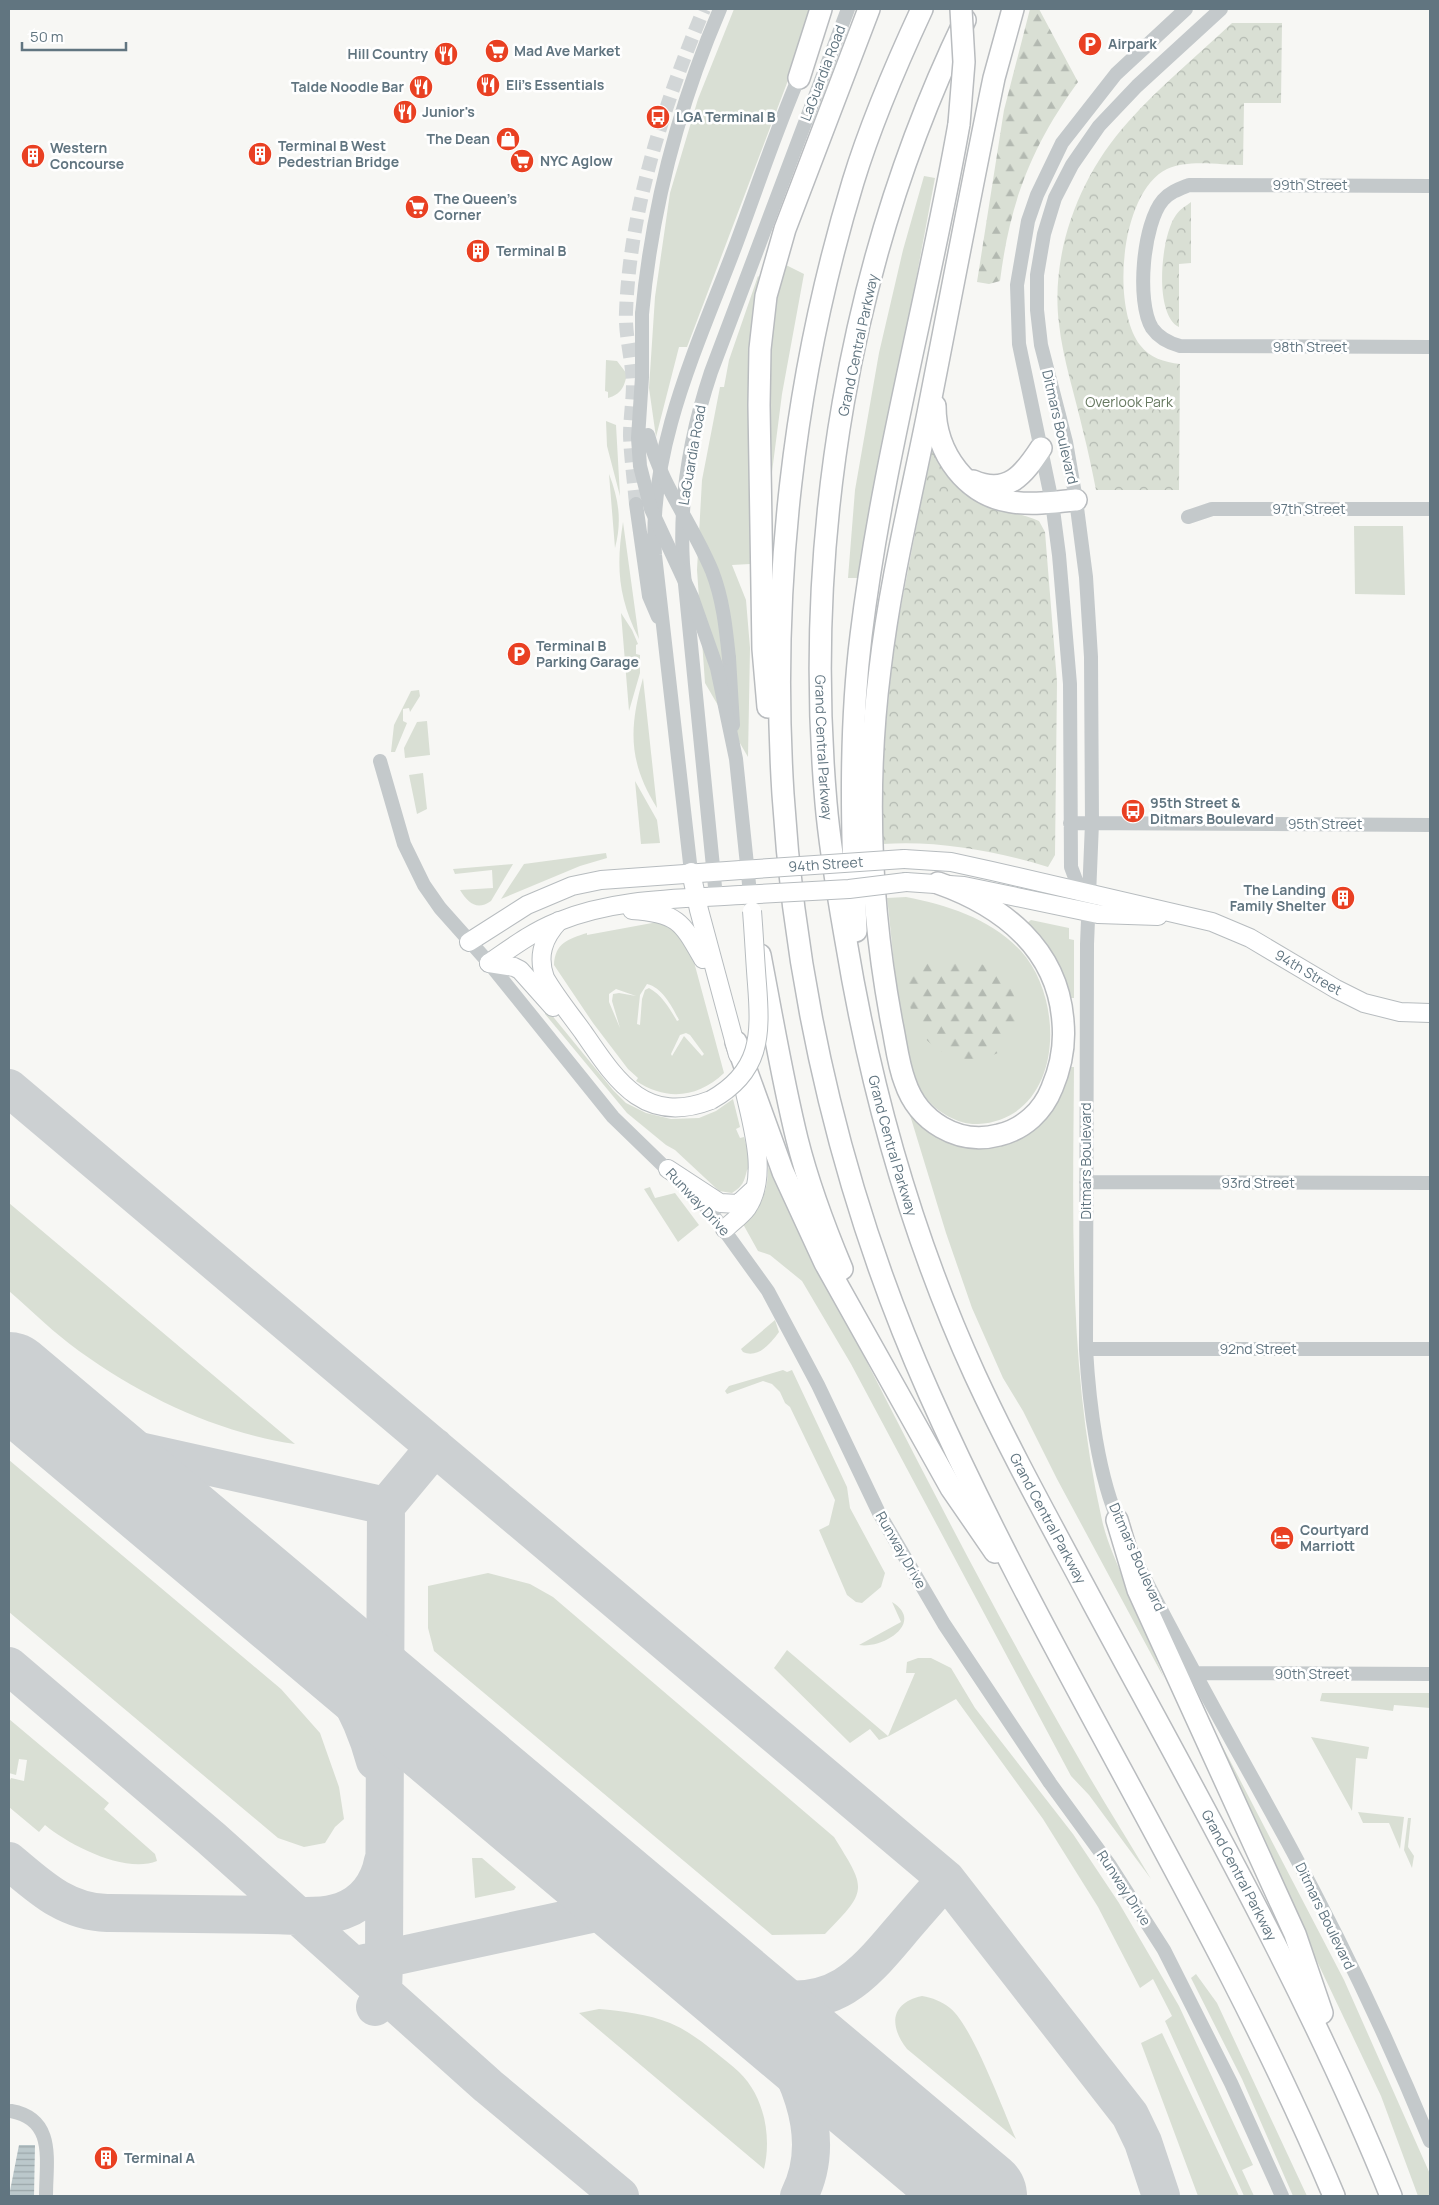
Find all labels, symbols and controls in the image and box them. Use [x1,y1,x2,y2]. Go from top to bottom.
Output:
scale bar [22,20,126,52]
street label: LaGuardia Road [796,22,850,123]
text: 50 m [30,26,64,47]
parking icon: Airpark [1077,31,1103,57]
place label: Airpark [1108,34,1157,53]
supermarket icon: Mad Ave Market [484,38,510,64]
restaurant icon: Hill Country [433,41,459,67]
place label: Mad Ave Market [514,41,621,60]
place label: Hill Country [348,44,428,63]
restaurant icon: Eli's Essentials [475,72,501,98]
restaurant icon: Talde Noodle Bar [408,74,434,100]
place label: Eli's Essentials [506,75,605,94]
place label: Talde Noodle Bar [291,77,404,96]
restaurant icon: Junior's [392,99,418,125]
place label: Junior's [422,102,475,121]
bus stop icon: LGA Terminal B [645,104,671,130]
place label: LGA Terminal B [676,107,776,126]
shop icon: The Dean [495,126,521,152]
place label: The Dean [427,129,490,148]
place label: Terminal B West Pedestrian Bridge [278,136,399,171]
place label: Western Concourse [50,138,124,173]
building icon: Terminal B West Pedestrian Bridge [247,141,273,167]
building icon: Western Concourse [20,143,46,169]
supermarket icon: NYC Aglow [509,148,535,174]
place label: NYC Aglow [540,151,613,170]
street label: 99th Street [1272,175,1348,194]
place label: The Queen’s Corner [434,189,517,224]
supermarket icon: The Queen’s Corner [404,194,430,220]
building icon: Terminal B [465,238,491,264]
place label: Terminal B [496,241,566,260]
street label: Grand Central Parkway [833,271,882,418]
street label: 98th Street [1273,337,1348,356]
street label: Ditmars Boulevard [1038,368,1083,486]
park label: Overlook Park [1085,392,1174,411]
street label: LaGuardia Road [673,403,710,506]
street label: 97th Street [1272,499,1346,518]
place label: Terminal B Parking Garage [536,636,639,671]
parking icon: Terminal B Parking Garage [506,641,532,667]
street label: Grand Central Parkway [811,675,838,822]
place label: 95th Street & Ditmars Boulevard [1150,793,1274,828]
bus stop icon: 95th Street & Ditmars Boulevard [1120,798,1146,824]
street label: 95th Street [1288,814,1363,833]
street label: 94th Street [788,852,864,876]
place label: The Landing Family Shelter [1230,880,1326,915]
building icon: The Landing Family Shelter [1330,885,1356,911]
street label: 94th Street [1272,945,1346,1000]
street label: Grand Central Parkway [864,1073,922,1219]
street label: Ditmars Boulevard [1076,1103,1095,1219]
street label: Runway Drive [662,1164,735,1240]
street label: 93rd Street [1221,1173,1295,1192]
street label: 92nd Street [1219,1339,1297,1358]
street label: Grand Central Parkway [1006,1450,1091,1587]
street label: Ditmars Boulevard [1105,1500,1170,1614]
street label: Runway Drive [872,1508,931,1592]
place label: Courtyard Marriott [1300,1520,1369,1555]
hotel icon: Courtyard Marriott [1269,1525,1295,1551]
street label: 90th Street [1274,1664,1350,1683]
street label: Grand Central Parkway [1198,1806,1282,1944]
street label: Runway Drive [1093,1846,1156,1929]
street label: Ditmars Boulevard [1291,1859,1360,1972]
building icon: Terminal A [93,2145,119,2171]
place label: Terminal A [124,2148,195,2167]

